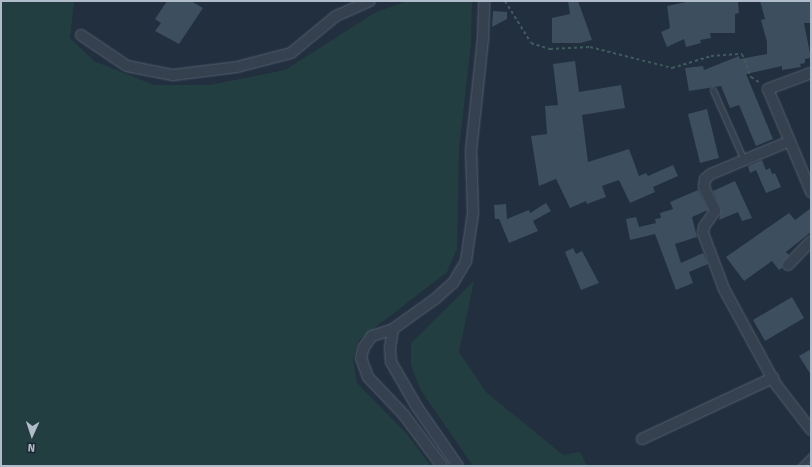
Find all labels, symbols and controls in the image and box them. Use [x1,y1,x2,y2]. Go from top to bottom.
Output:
north arrow [12,415,52,455]
text: N [27,441,35,454]

